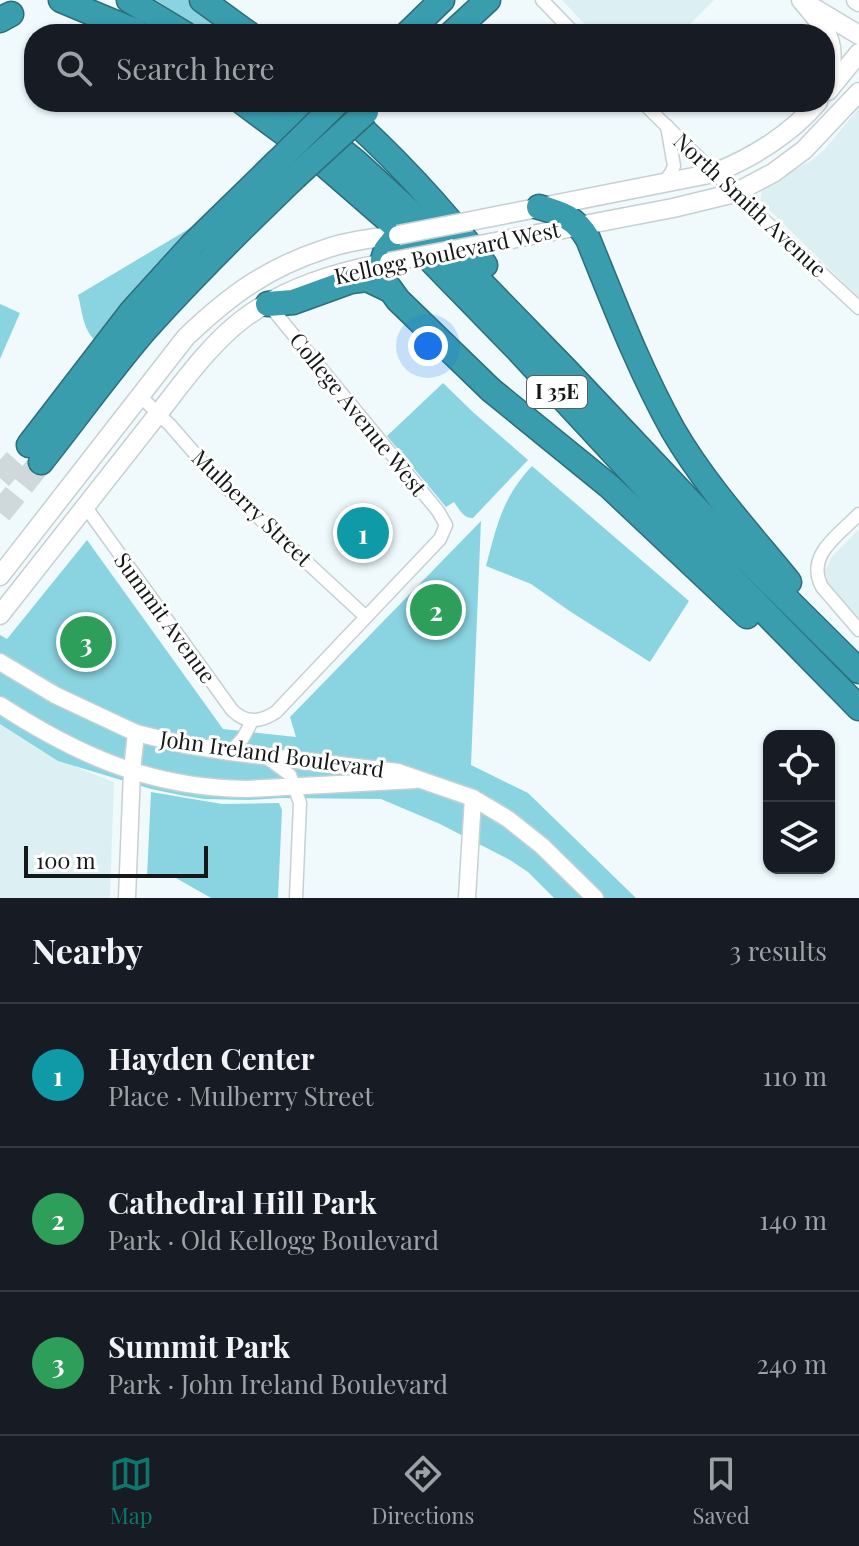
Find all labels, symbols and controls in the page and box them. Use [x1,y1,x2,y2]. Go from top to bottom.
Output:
search box [24,24,835,112]
icon: search [52,46,96,90]
text: Search here [116,48,275,88]
street label: North Smith Avenue [668,125,834,283]
street label: Kellogg Boulevard West [331,213,564,291]
street label: College Avenue West [283,325,435,502]
your location [408,326,448,366]
road number: I 35E [527,376,587,408]
street label: Mulberry Street [186,442,320,573]
pin: 1 [337,503,389,563]
street label: Summit Avenue [108,546,223,689]
pin: 2 [410,580,462,640]
pin: 3 [60,612,112,672]
street label: John Ireland Boulevard [157,722,386,784]
map controls [763,730,835,874]
button: locate [763,730,835,802]
button: layers [763,802,835,874]
scale bar [24,842,208,878]
text: 100 m [36,845,96,875]
text: Nearby [32,927,143,973]
text: 3 results [730,933,827,968]
text: Hayden Center [108,1038,314,1078]
text: 1 [53,1058,63,1093]
text: 110 m [763,1058,827,1093]
text: Place · Mulberry Street [108,1078,374,1113]
text: Cathedral Hill Park [108,1182,377,1222]
text: 2 [51,1202,65,1237]
text: 140 m [759,1202,827,1237]
text: Park · Old Kellogg Boulevard [108,1222,439,1257]
text: Summit Park [108,1326,290,1366]
text: 3 [52,1346,64,1381]
text: 240 m [757,1346,827,1381]
text: Park · John Ireland Boulevard [108,1366,448,1401]
tab: Map [109,1452,153,1530]
tab: Directions [371,1452,474,1530]
tab: Saved [693,1452,750,1530]

